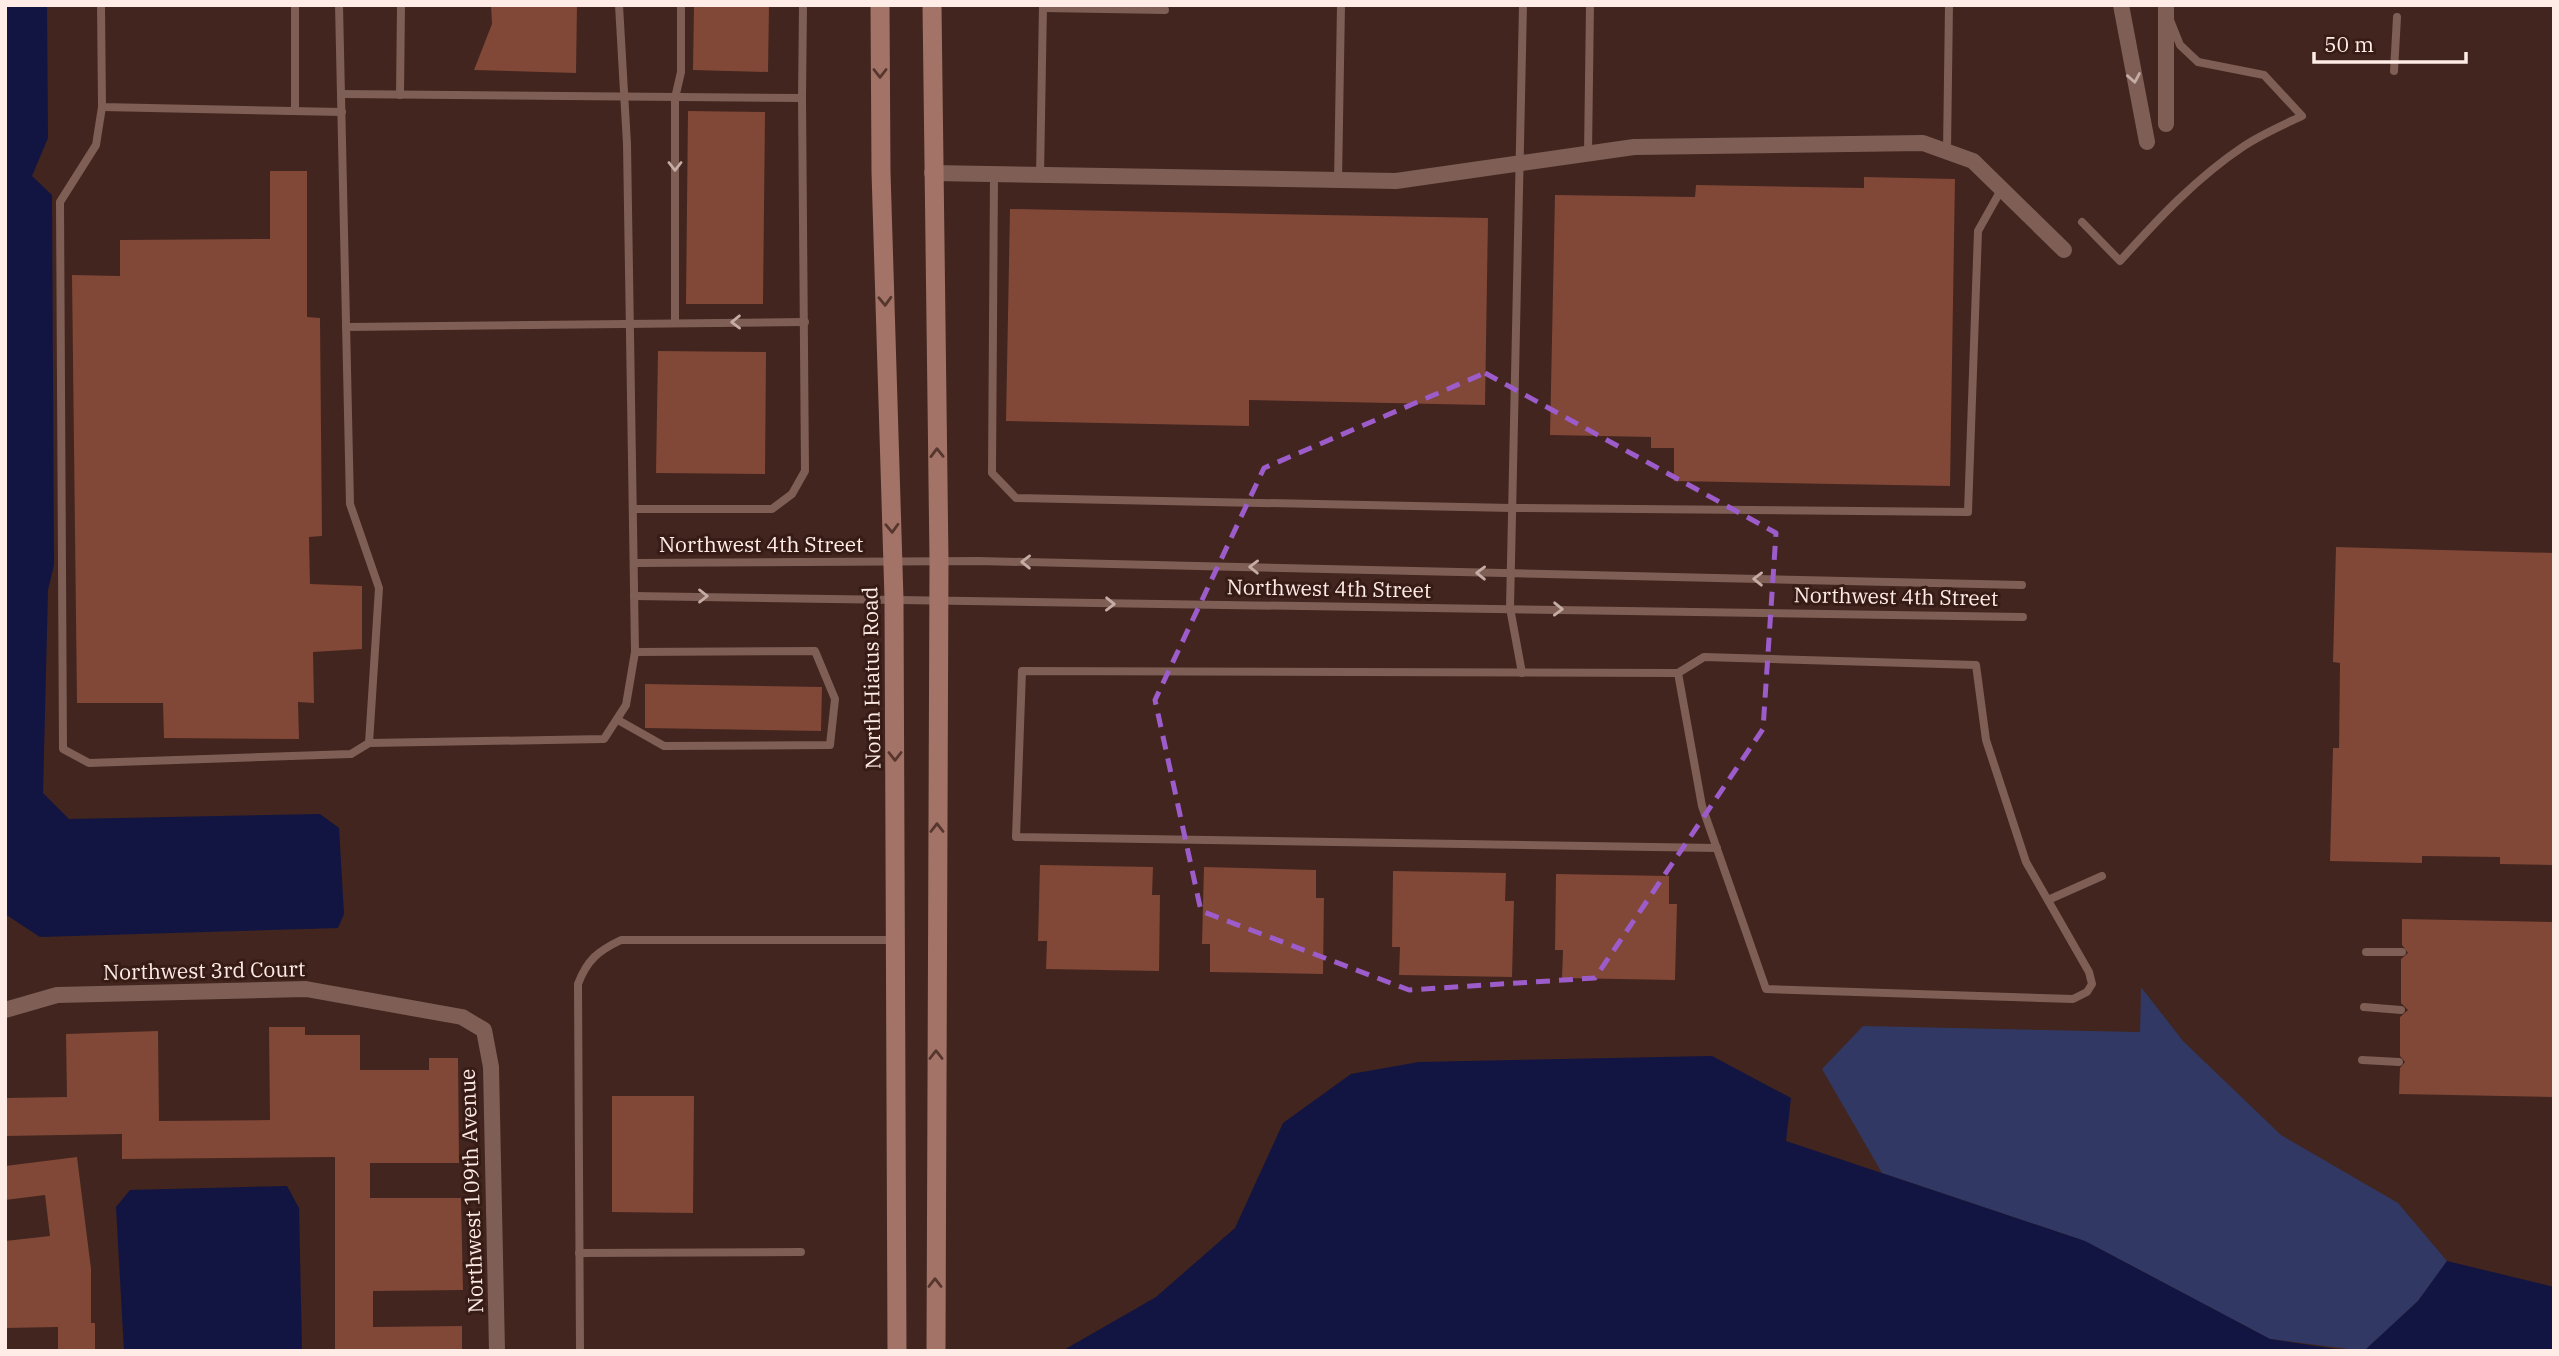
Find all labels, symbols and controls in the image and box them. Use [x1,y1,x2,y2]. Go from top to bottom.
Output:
scale bar [2314,21,2466,65]
text: 50 m [2324,30,2374,58]
one-way arrow [873,68,888,79]
one-way arrow [2125,72,2140,84]
one-way arrow [667,162,683,172]
one-way arrow [877,296,892,307]
one-way arrow [731,314,741,330]
one-way arrow [929,447,944,458]
one-way arrow [884,523,899,534]
street label: Northwest 4th Street [659,530,863,558]
one-way arrow [1020,554,1031,570]
one-way arrow [1248,560,1259,575]
one-way arrow [1475,565,1486,580]
one-way arrow [1752,571,1762,587]
street label: Northwest 4th Street [1226,572,1432,604]
street label: Northwest 4th Street [1793,580,1999,612]
street label: North Hiatus Road [855,586,887,770]
one-way arrow [698,588,708,604]
one-way arrow [1105,596,1115,612]
one-way arrow [1553,601,1563,617]
one-way arrow [887,751,903,762]
one-way arrow [930,822,945,833]
street label: Northwest 3rd Court [103,954,305,986]
one-way arrow [929,1049,944,1060]
street label: Northwest 109th Avenue [453,1068,489,1314]
one-way arrow [928,1277,943,1288]

